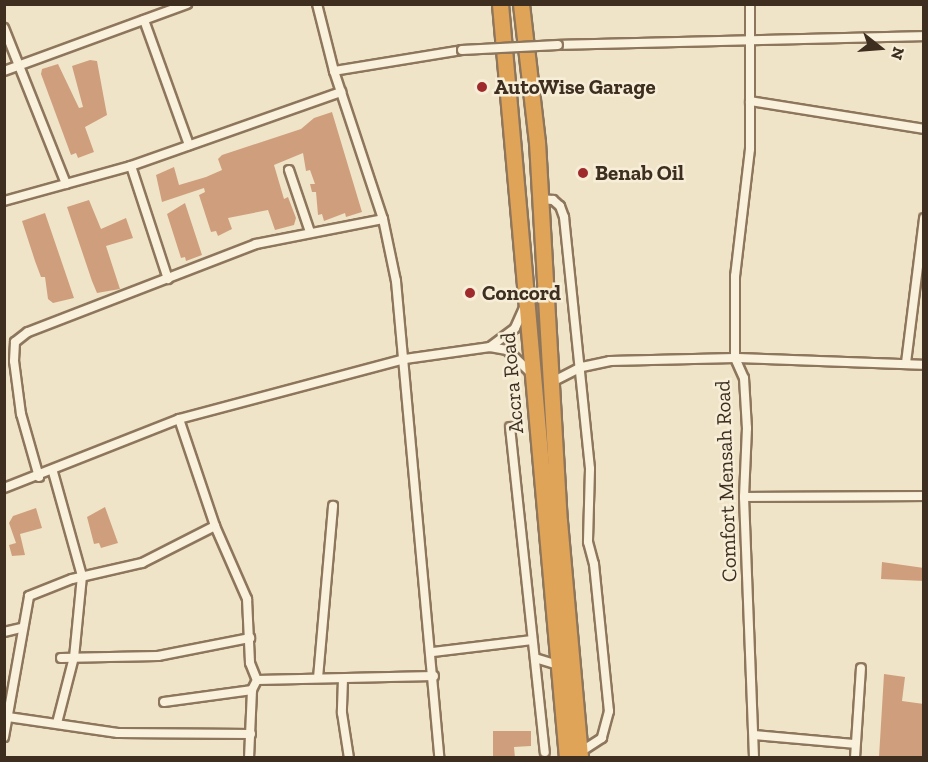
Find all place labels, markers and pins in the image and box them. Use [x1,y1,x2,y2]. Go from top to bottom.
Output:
place label: AutoWise Garage [494,74,656,100]
marker: AutoWise Garage [475,80,489,94]
place label: Benab Oil [595,160,684,186]
marker: Benab Oil [576,166,590,180]
place label: Concord [482,280,561,306]
marker: Concord [463,286,477,300]

